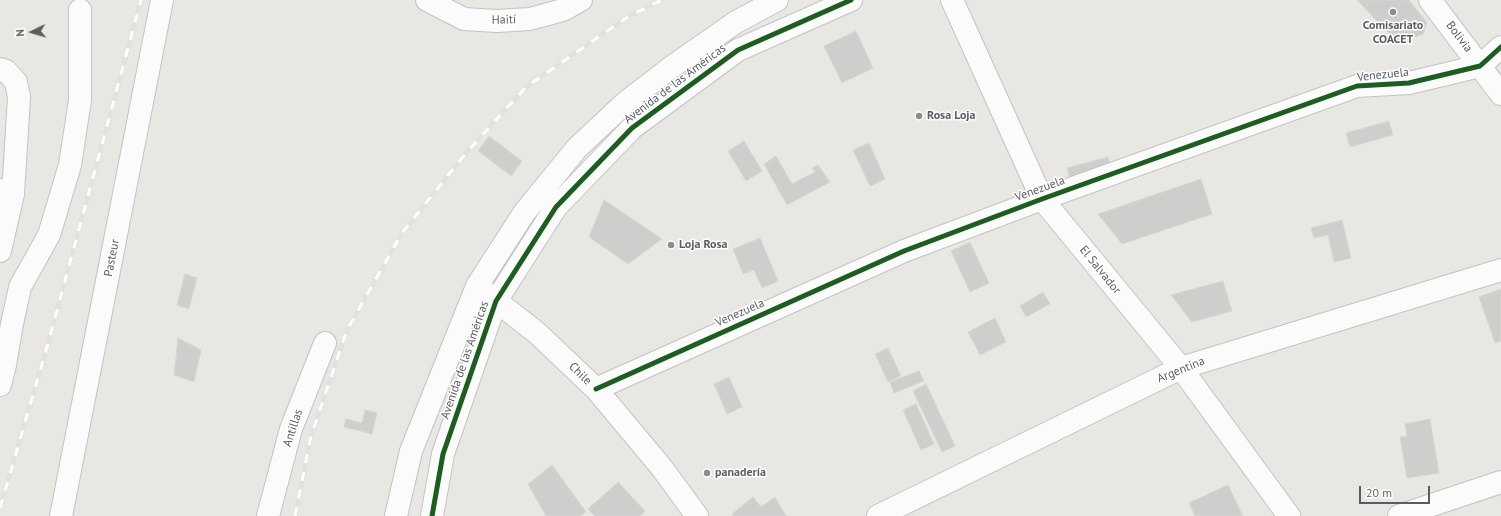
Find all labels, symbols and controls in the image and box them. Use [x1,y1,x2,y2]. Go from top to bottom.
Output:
marker: Comisariato COACET [1388,7,1398,17]
north arrow [12,12,52,52]
street label: Haití [492,13,516,27]
place label: Comisariato COACET [1363,19,1423,47]
street label: Bolivia [1443,19,1475,55]
text: N [13,29,27,37]
street label: Avenida de las Américas [621,41,729,127]
street label: Venezuela [1356,65,1410,85]
place label: Rosa Loja [927,109,976,123]
marker: Rosa Loja [914,111,924,121]
street label: Venezuela [1013,173,1067,205]
street label: Pasteur [101,238,123,278]
place label: Loja Rosa [679,238,728,252]
marker: Loja Rosa [666,240,676,250]
street label: El Salvador [1076,243,1124,297]
street label: Venezuela [713,296,767,330]
street label: Avenida de las Américas [438,299,492,421]
street label: Argentina [1155,354,1207,386]
street label: Chile [566,360,594,388]
street label: Antillas [280,407,306,449]
place label: panadería [715,466,766,480]
marker: panadería [702,468,712,478]
scale bar [1361,478,1432,504]
text: 20 m [1366,485,1392,500]

